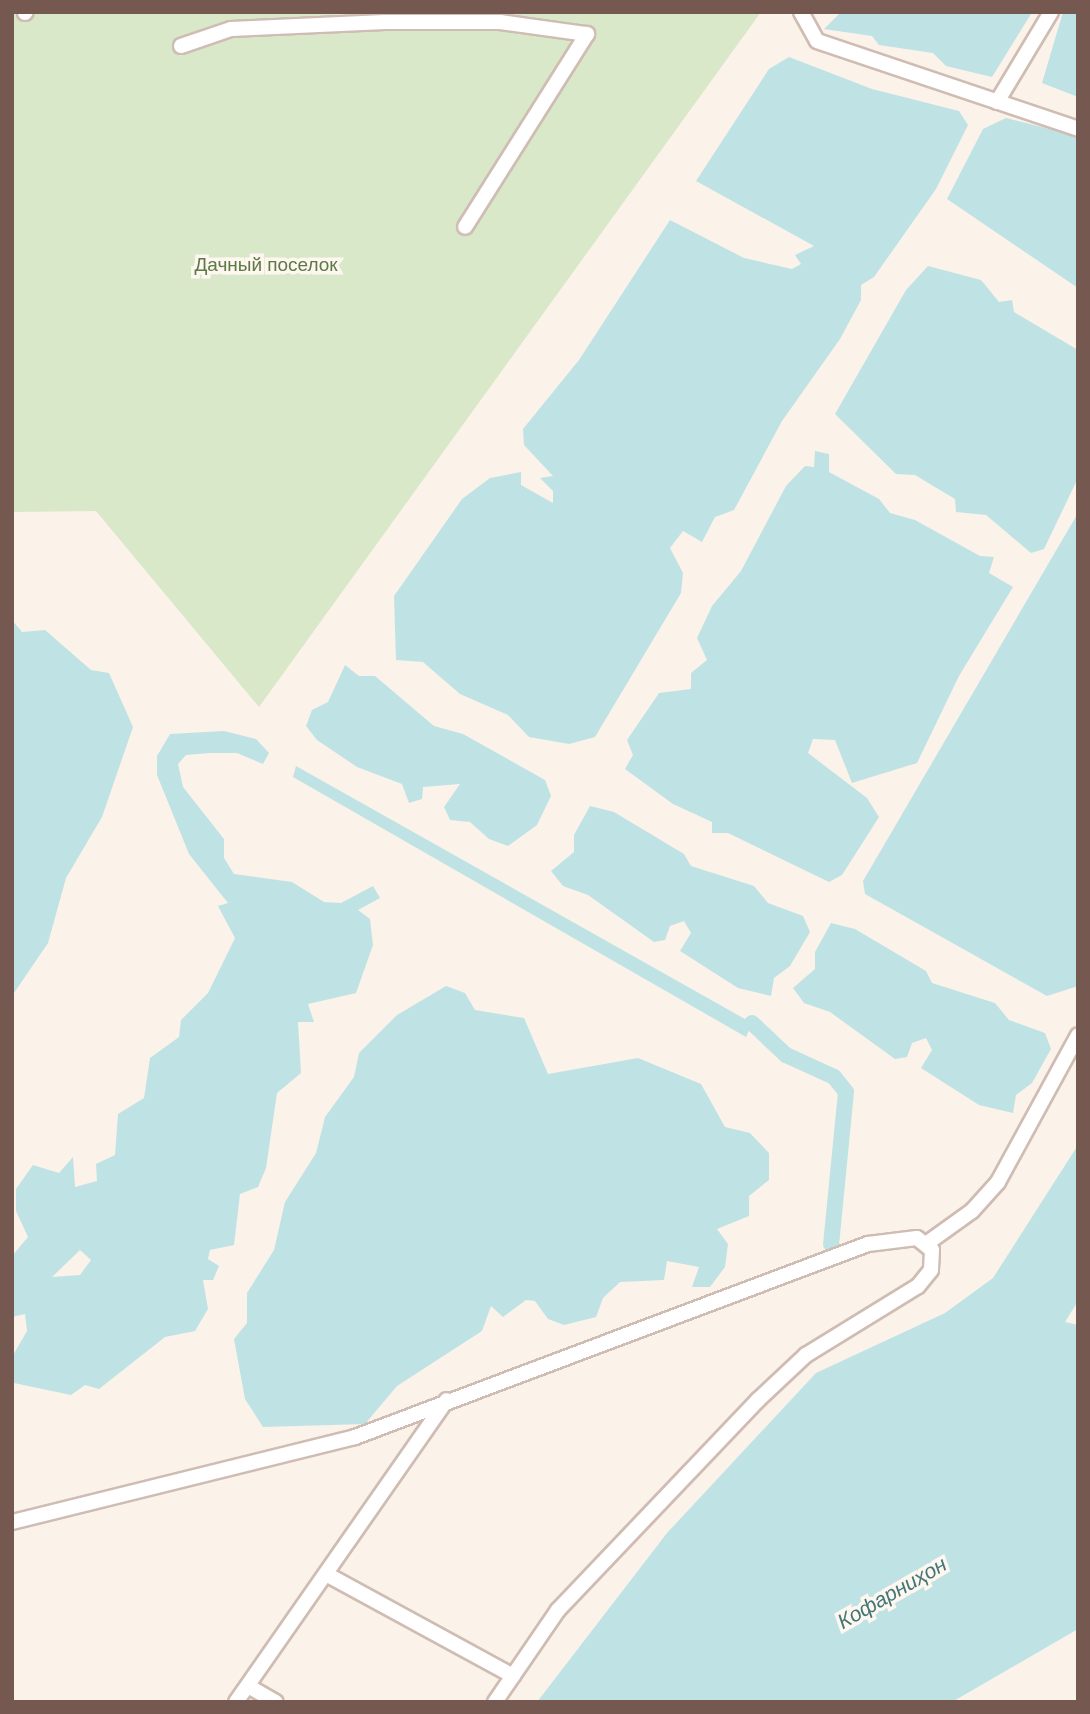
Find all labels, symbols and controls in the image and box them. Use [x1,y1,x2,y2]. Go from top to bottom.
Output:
park label: Дачный поселок [194,254,338,276]
water label: Кофарниҳон [833,1552,951,1634]

